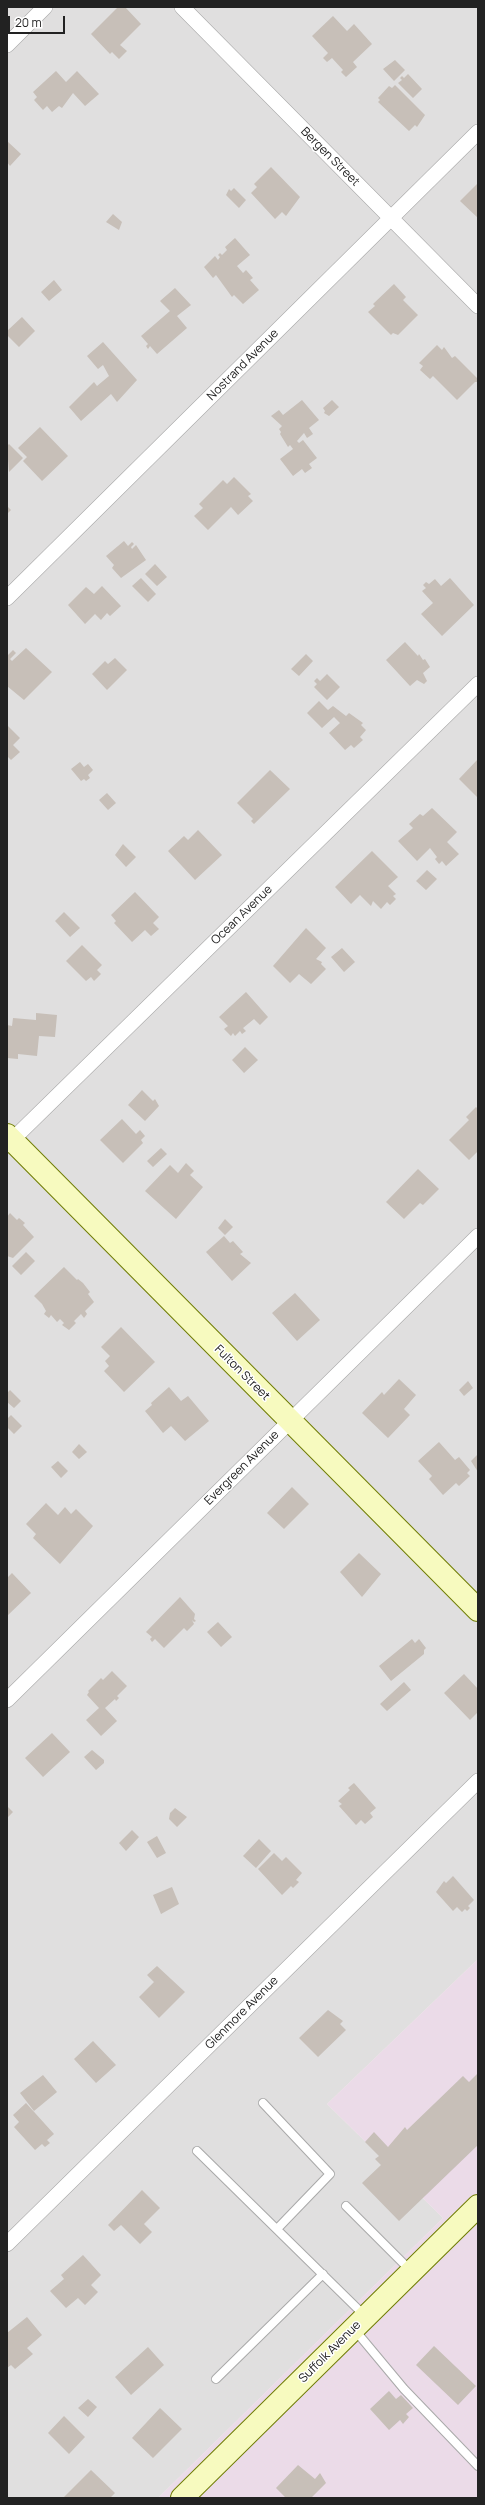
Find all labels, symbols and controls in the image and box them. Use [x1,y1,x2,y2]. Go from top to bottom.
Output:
scale bar [10,8,67,34]
text: 20 m [15,14,42,31]
street label: Bergen Street [298,125,362,189]
street label: Nostrand Avenue [204,326,282,404]
street label: Ocean Avenue [208,882,276,948]
street label: Fulton Street [211,1342,273,1404]
street label: Evergreen Avenue [202,1428,282,1508]
street label: Glenmore Avenue [203,1974,281,2052]
street label: Suffolk Avenue [296,2318,364,2386]

